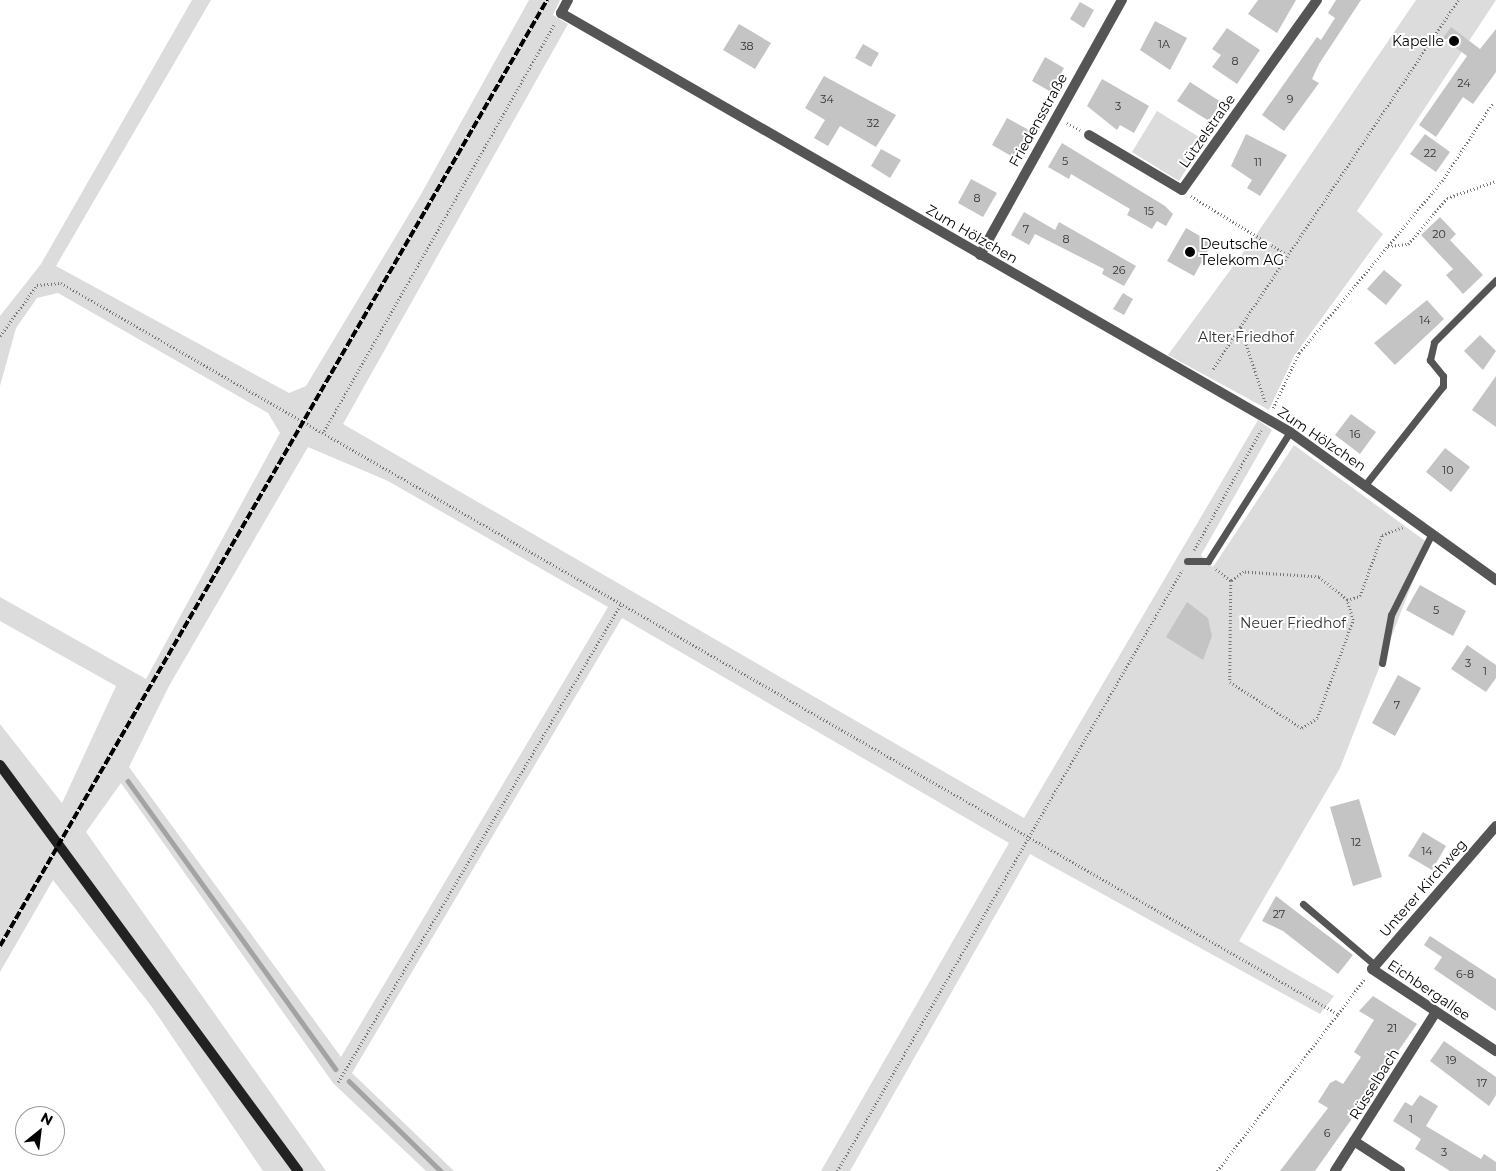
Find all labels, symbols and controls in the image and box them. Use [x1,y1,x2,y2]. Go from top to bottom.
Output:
place label: Kapelle [1392,33,1444,49]
marker: Kapelle [1448,35,1460,47]
house number: 1A [1158,37,1170,51]
house number: 38 [740,39,754,53]
house number: 8 [1231,54,1239,68]
street label: Friedensstraße [1005,70,1071,170]
house number: 24 [1457,76,1471,90]
street label: Lützelstraße [1175,91,1239,171]
house number: 34 [820,92,834,106]
house number: 9 [1287,92,1293,106]
house number: 3 [1115,99,1121,113]
house number: 32 [867,116,879,130]
house number: 22 [1424,146,1436,160]
house number: 5 [1062,154,1068,168]
house number: 11 [1254,155,1262,169]
house number: 8 [973,191,981,205]
street label: Zum Hölzchen [923,201,1021,267]
house number: 15 [1144,204,1154,218]
house number: 7 [1023,222,1029,236]
house number: 20 [1432,227,1446,241]
house number: 8 [1062,232,1070,246]
place label: Deutsche Telekom AG [1200,236,1284,268]
marker: Deutsche Telekom AG [1184,246,1196,258]
house number: 26 [1113,263,1125,277]
house number: 14 [1419,313,1431,327]
park label: Alter Friedhof [1198,329,1294,345]
street label: Zum Hölzchen [1275,403,1369,475]
house number: 16 [1350,427,1360,441]
house number: 10 [1442,463,1454,477]
house number: 5 [1433,603,1439,617]
park label: Neuer Friedhof [1240,615,1346,631]
house number: 3 [1465,656,1471,670]
house number: 1 [1483,664,1487,678]
house number: 7 [1394,698,1400,712]
house number: 12 [1351,835,1361,849]
street label: Unterer Kirchweg [1376,836,1470,940]
house number: 14 [1421,844,1433,858]
house number: 27 [1273,907,1285,921]
street label: Eichbergallee [1384,956,1474,1024]
house number: 6-8 [1456,967,1474,981]
house number: 21 [1387,1021,1397,1035]
street label: Rüsselbach [1346,1045,1402,1123]
house number: 19 [1446,1053,1456,1067]
house number: 17 [1477,1076,1487,1090]
north arrow [15,1106,65,1156]
text: N [37,1108,56,1129]
house number: 1 [1409,1112,1413,1126]
house number: 6 [1324,1126,1330,1140]
house number: 3 [1441,1145,1447,1159]

